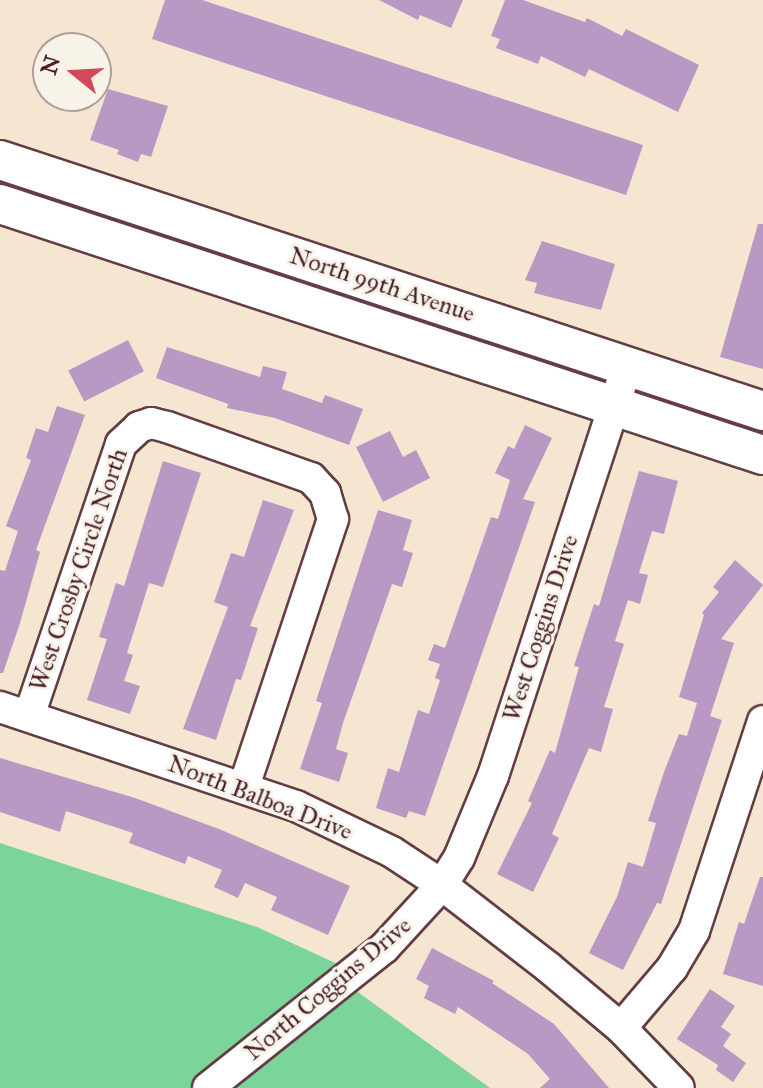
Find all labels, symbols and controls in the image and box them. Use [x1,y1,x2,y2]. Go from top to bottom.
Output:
north arrow [32,32,112,112]
text: N [35,52,66,78]
street label: North 99th Avenue [286,241,478,329]
street label: West Crosby Circle North [24,445,134,695]
street label: West Coggins Drive [497,531,585,725]
street label: North Balboa Drive [164,750,356,846]
street label: North Coggins Drive [239,911,417,1067]

